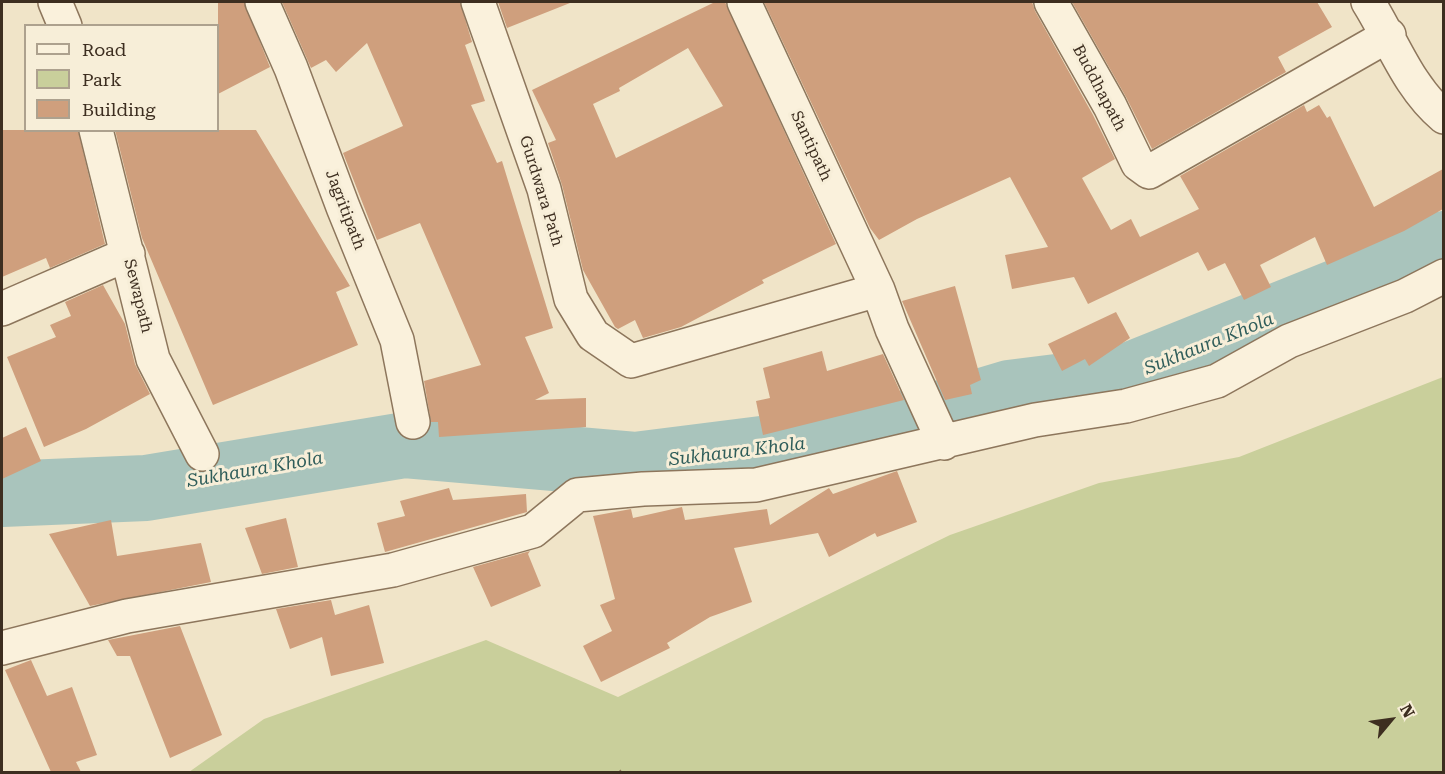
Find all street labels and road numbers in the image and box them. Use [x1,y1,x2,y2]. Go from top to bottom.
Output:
street label: Buddhapath [1068,41,1130,135]
street label: Santipath [786,108,836,184]
street label: Gurdwara Path [515,133,567,249]
street label: Jagritipath [321,167,369,253]
street label: Sewapath [120,257,156,335]

